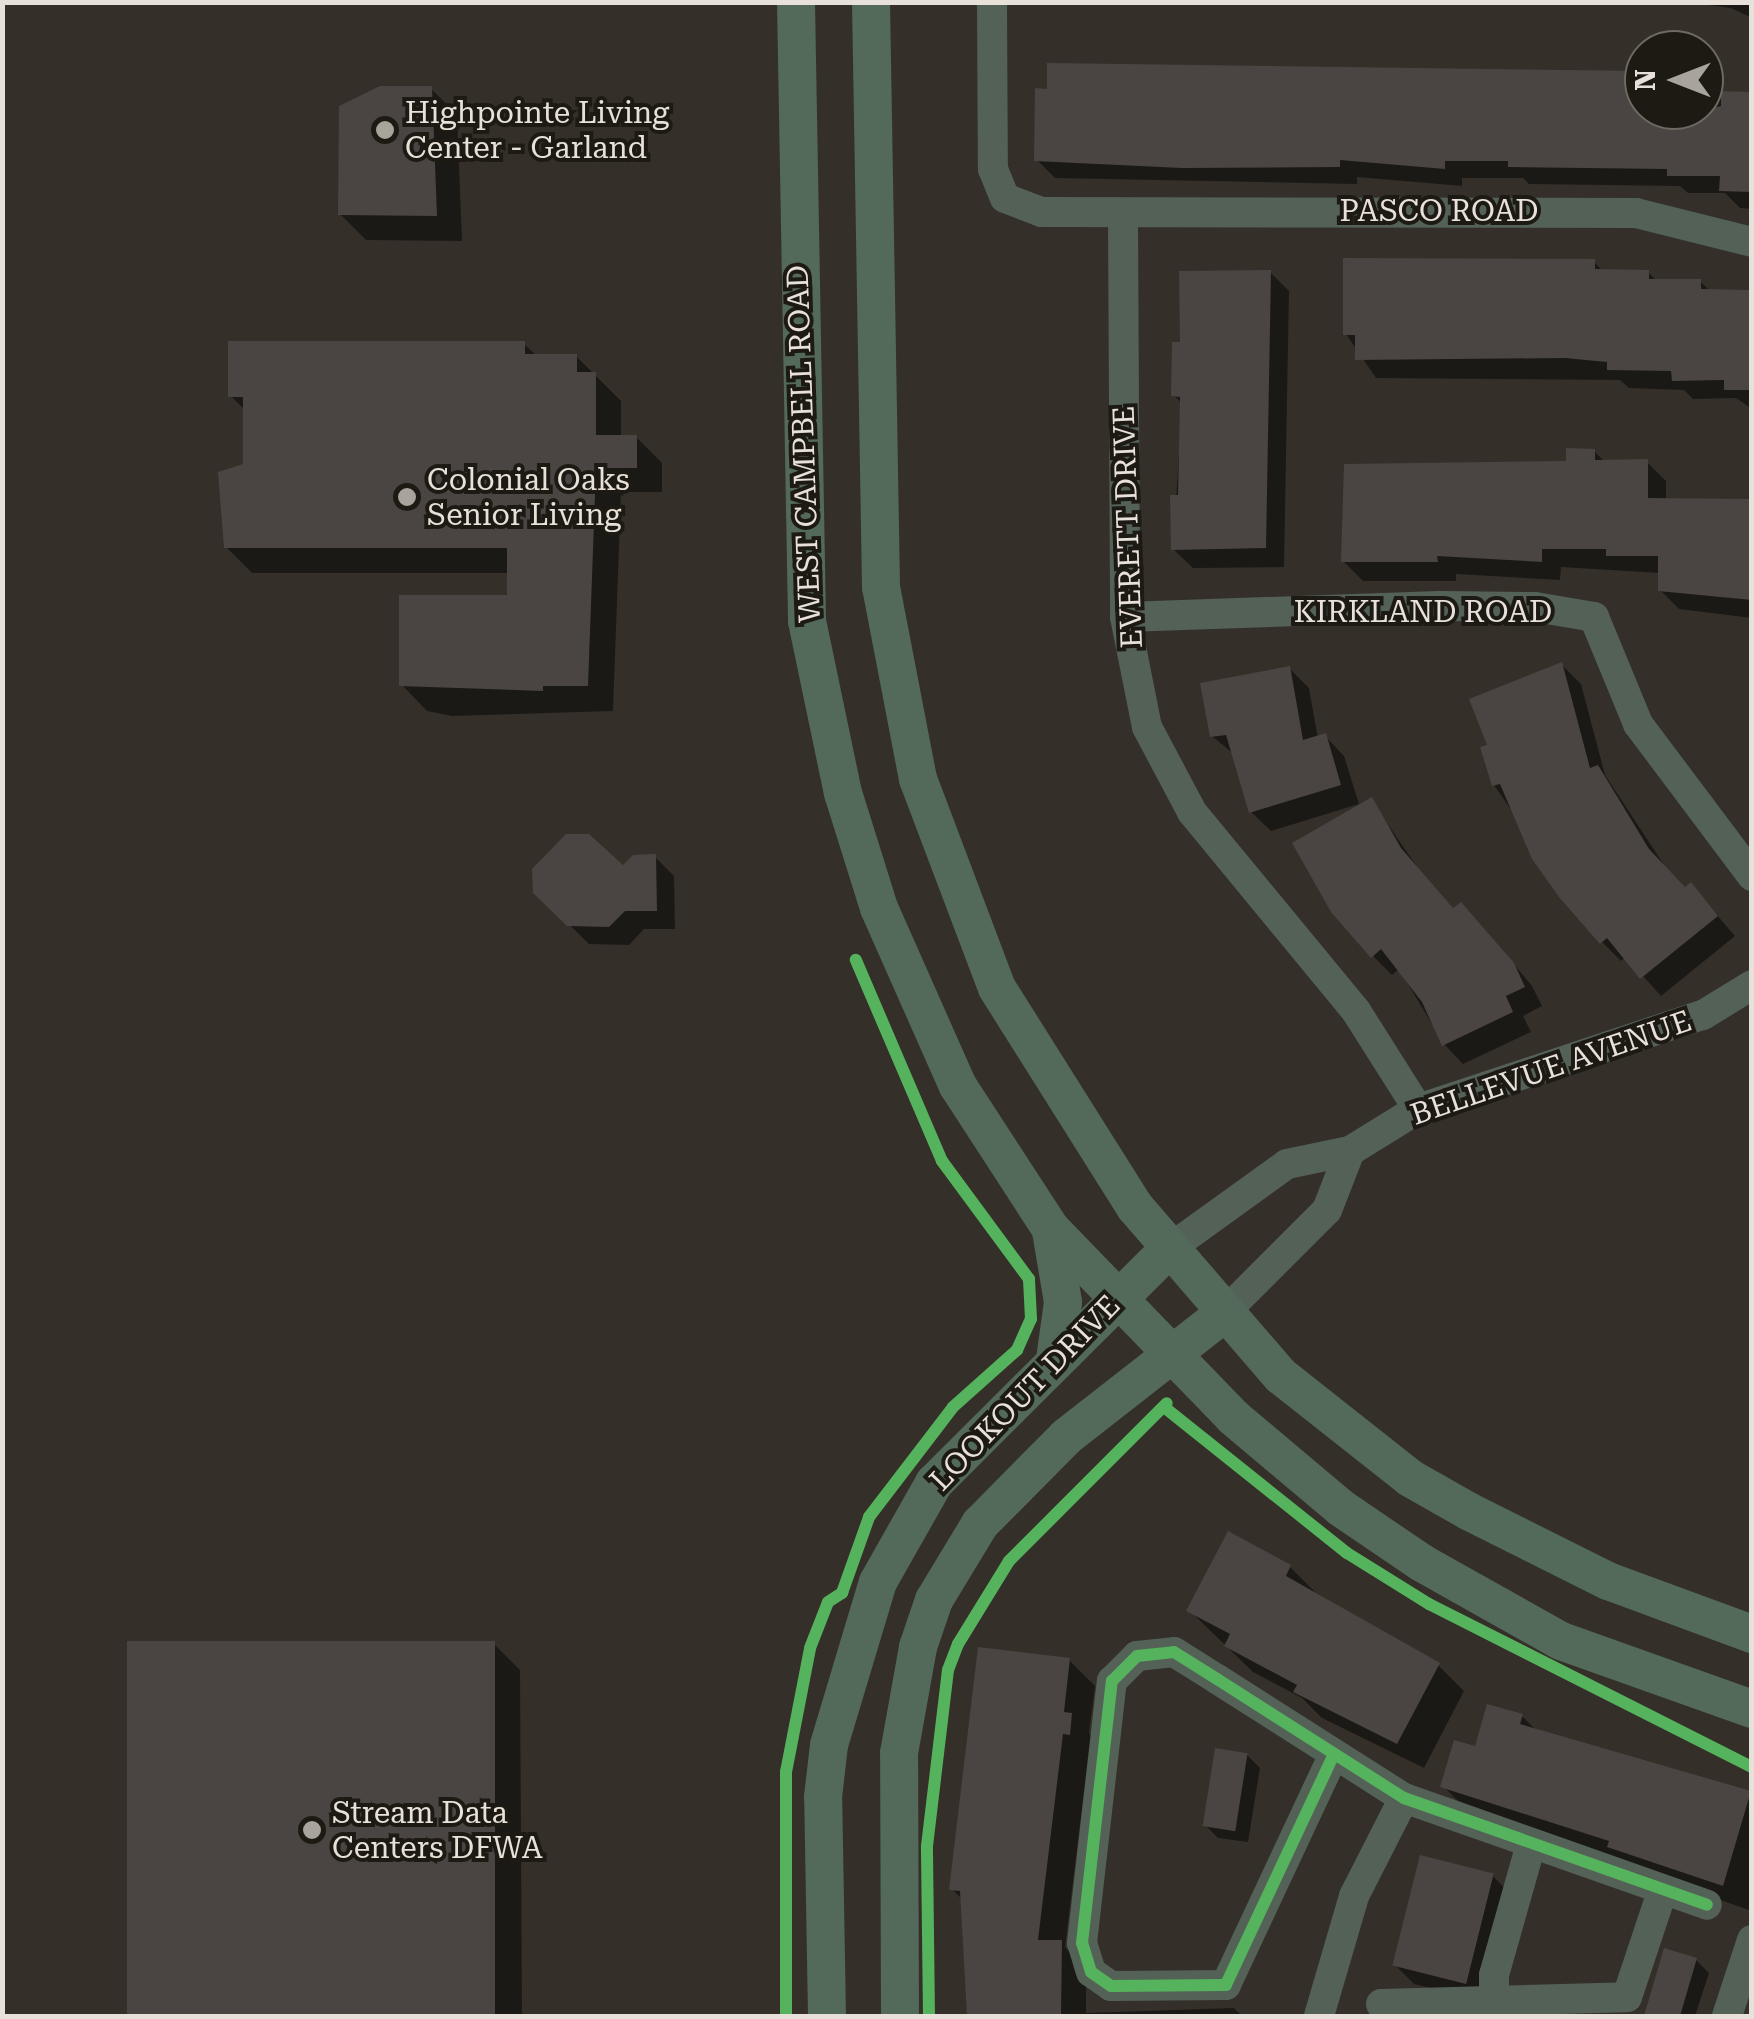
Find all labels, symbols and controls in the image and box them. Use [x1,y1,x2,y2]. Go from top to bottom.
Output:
north arrow [1624,30,1724,130]
text: N [1629,69,1662,91]
place label: Highpointe Living Center - Garland [405,95,669,166]
marker: Highpointe Living Center - Garland [374,119,396,141]
street label: PASCO ROAD [1340,193,1538,229]
street label: WEST CAMPBELL ROAD [780,265,828,623]
street label: EVERETT DRIVE [1106,405,1150,649]
place label: Colonial Oaks Senior Living [427,462,630,532]
marker: Colonial Oaks Senior Living [396,486,418,508]
street label: KIRKLAND ROAD [1294,594,1552,630]
street label: BELLEVUE AVENUE [1406,1003,1696,1133]
street label: LOOKOUT DRIVE [923,1288,1127,1498]
place label: Stream Data Centers DFWA [332,1795,543,1866]
marker: Stream Data Centers DFWA [301,1819,323,1841]

